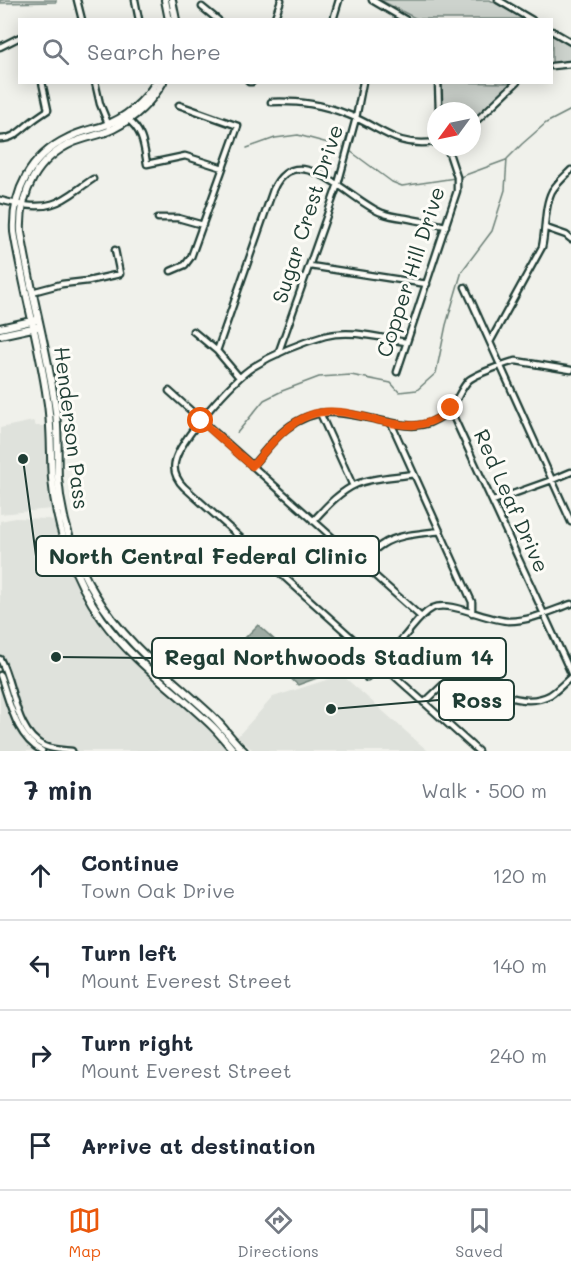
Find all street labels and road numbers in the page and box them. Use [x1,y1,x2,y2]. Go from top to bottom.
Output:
street label: Sugar Crest Drive [265,121,348,306]
street label: Copper Hill Drive [369,183,450,360]
street label: Henderson Pass [49,345,96,511]
street label: Red Leaf Drive [469,425,556,576]

